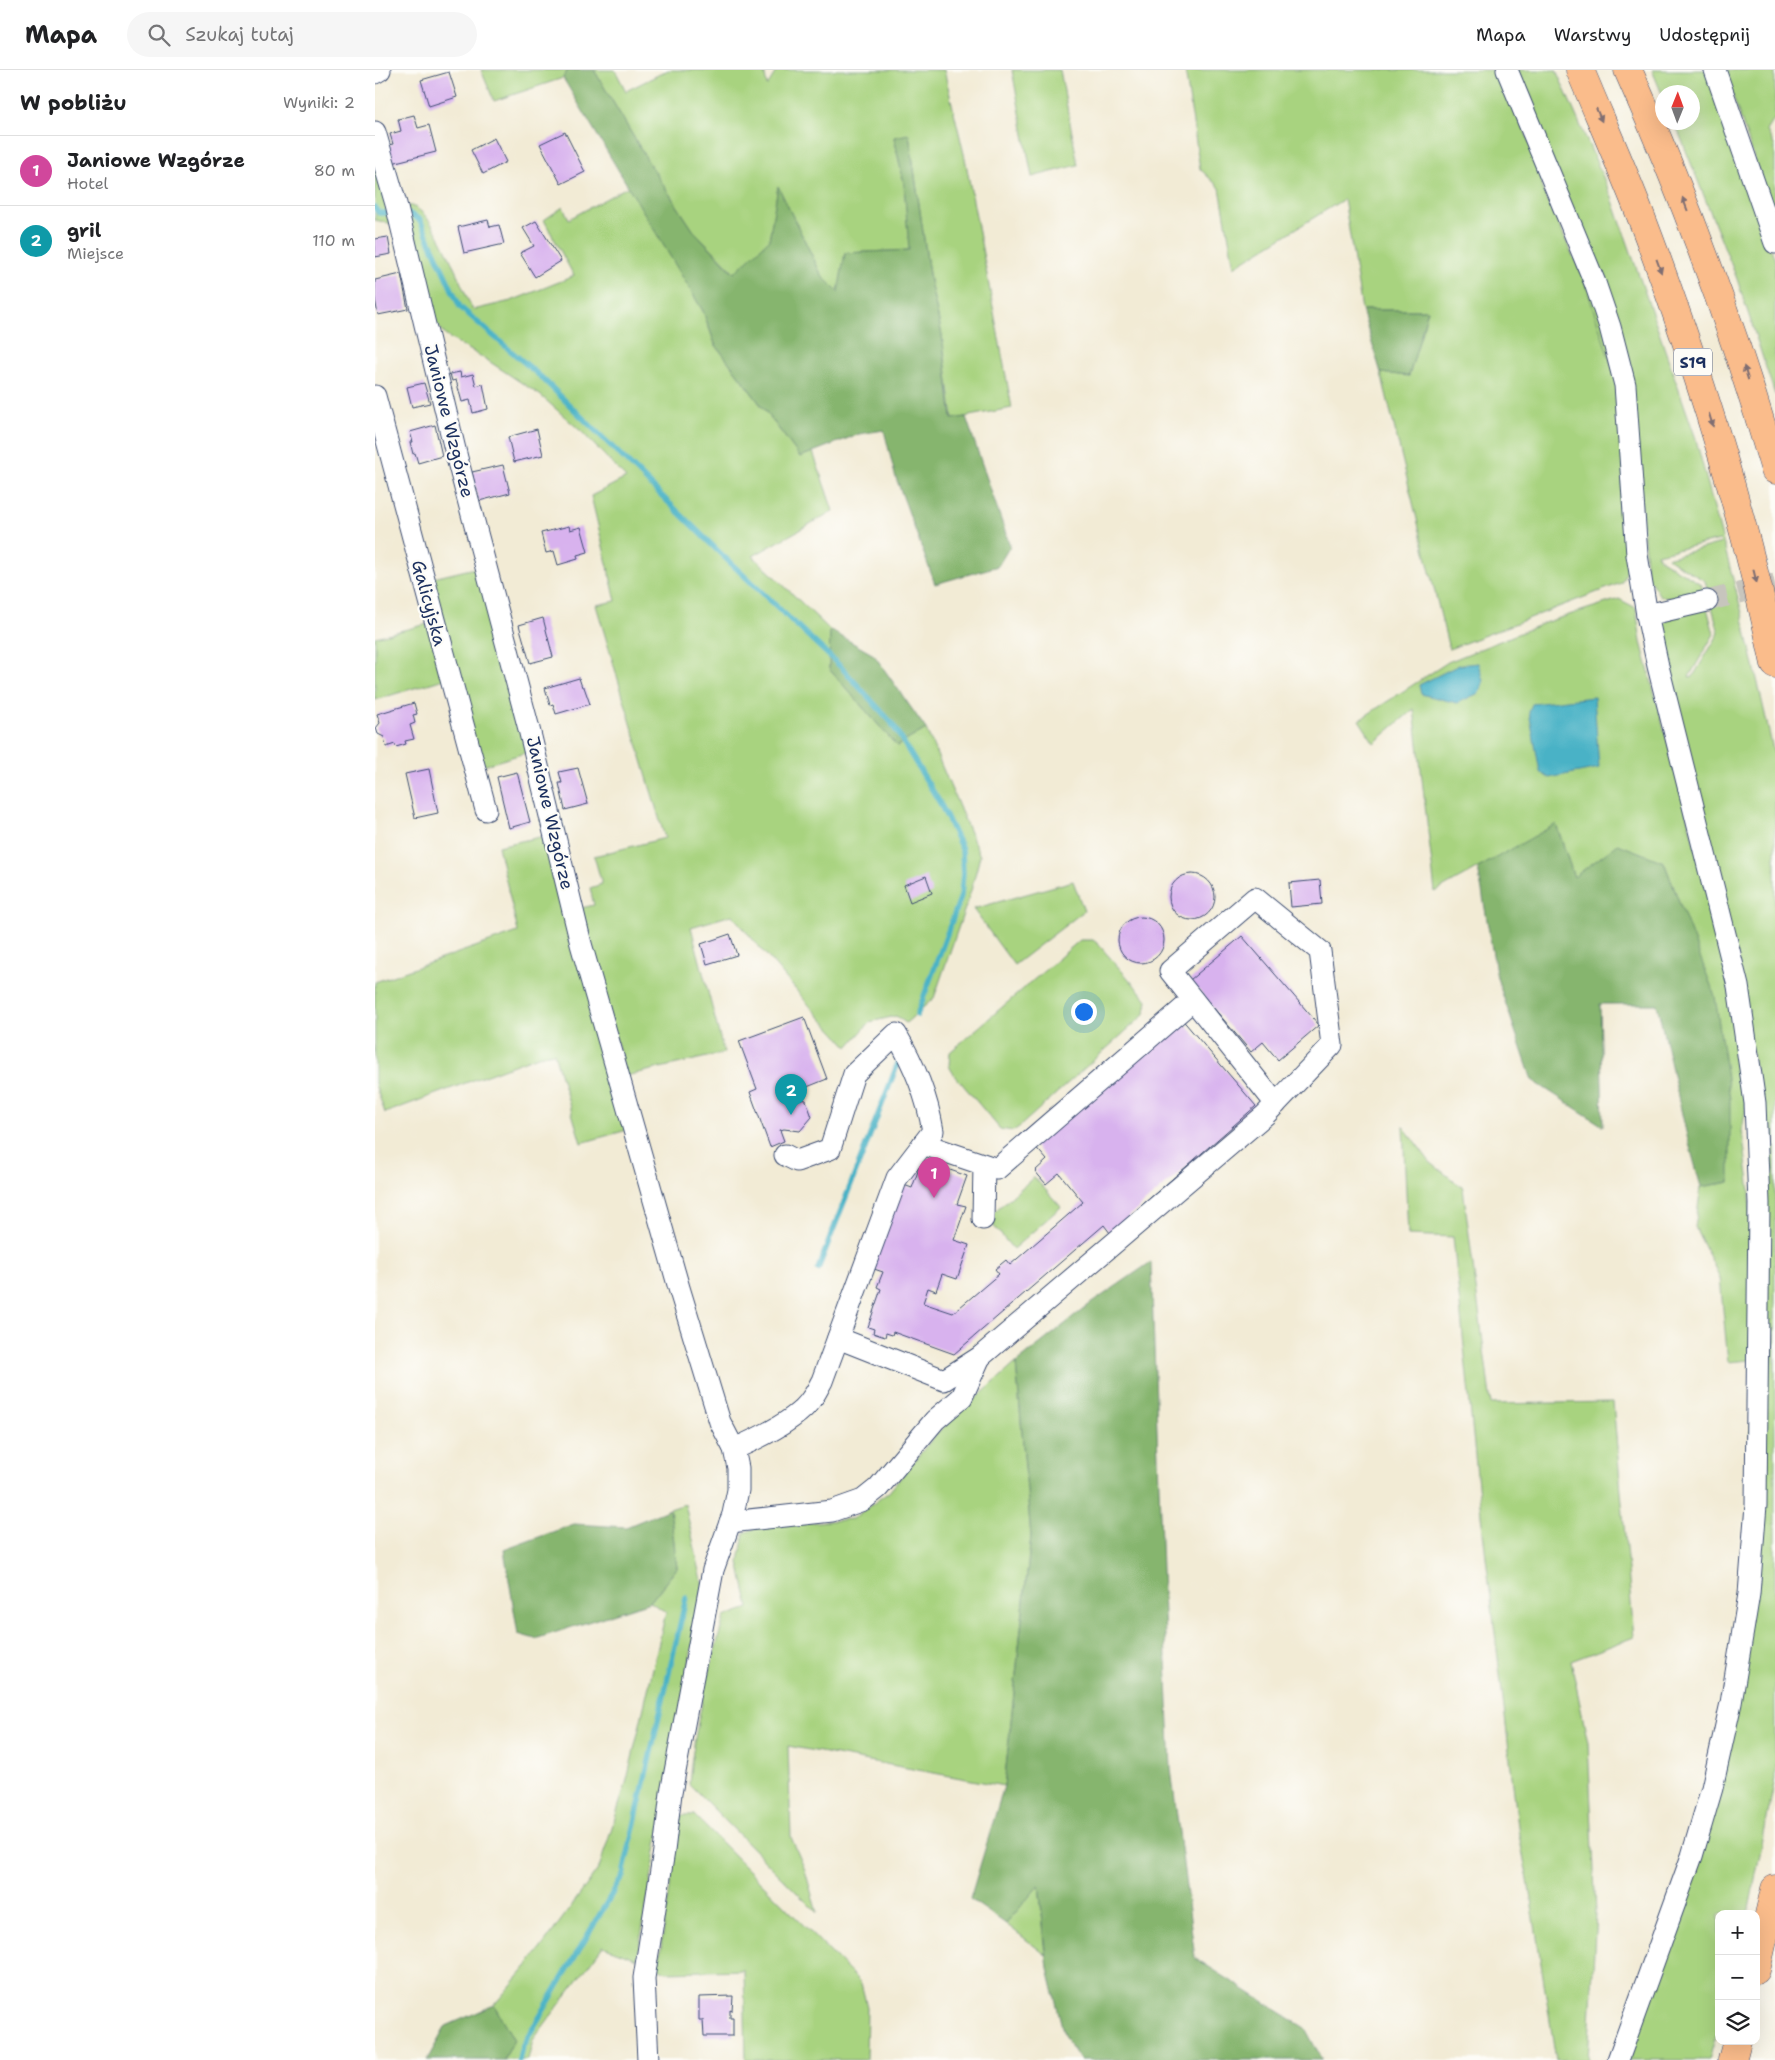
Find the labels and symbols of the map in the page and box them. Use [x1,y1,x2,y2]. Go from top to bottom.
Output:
north arrow [1655,85,1700,130]
one-way arrow [1595,108,1603,122]
one-way arrow [1681,196,1689,211]
one-way arrow [1655,259,1663,274]
street label: Janiowe Wzgórze [418,342,480,500]
road number: S19 [1674,348,1712,376]
one-way arrow [1742,366,1749,381]
one-way arrow [1707,413,1715,428]
street label: Galicyjska [406,557,452,649]
one-way arrow [1751,569,1759,584]
street label: Janiowe Wzgórze [521,734,579,892]
your location [1071,999,1097,1025]
pin: 2 [775,1074,807,1115]
pin: 1 [918,1157,950,1198]

